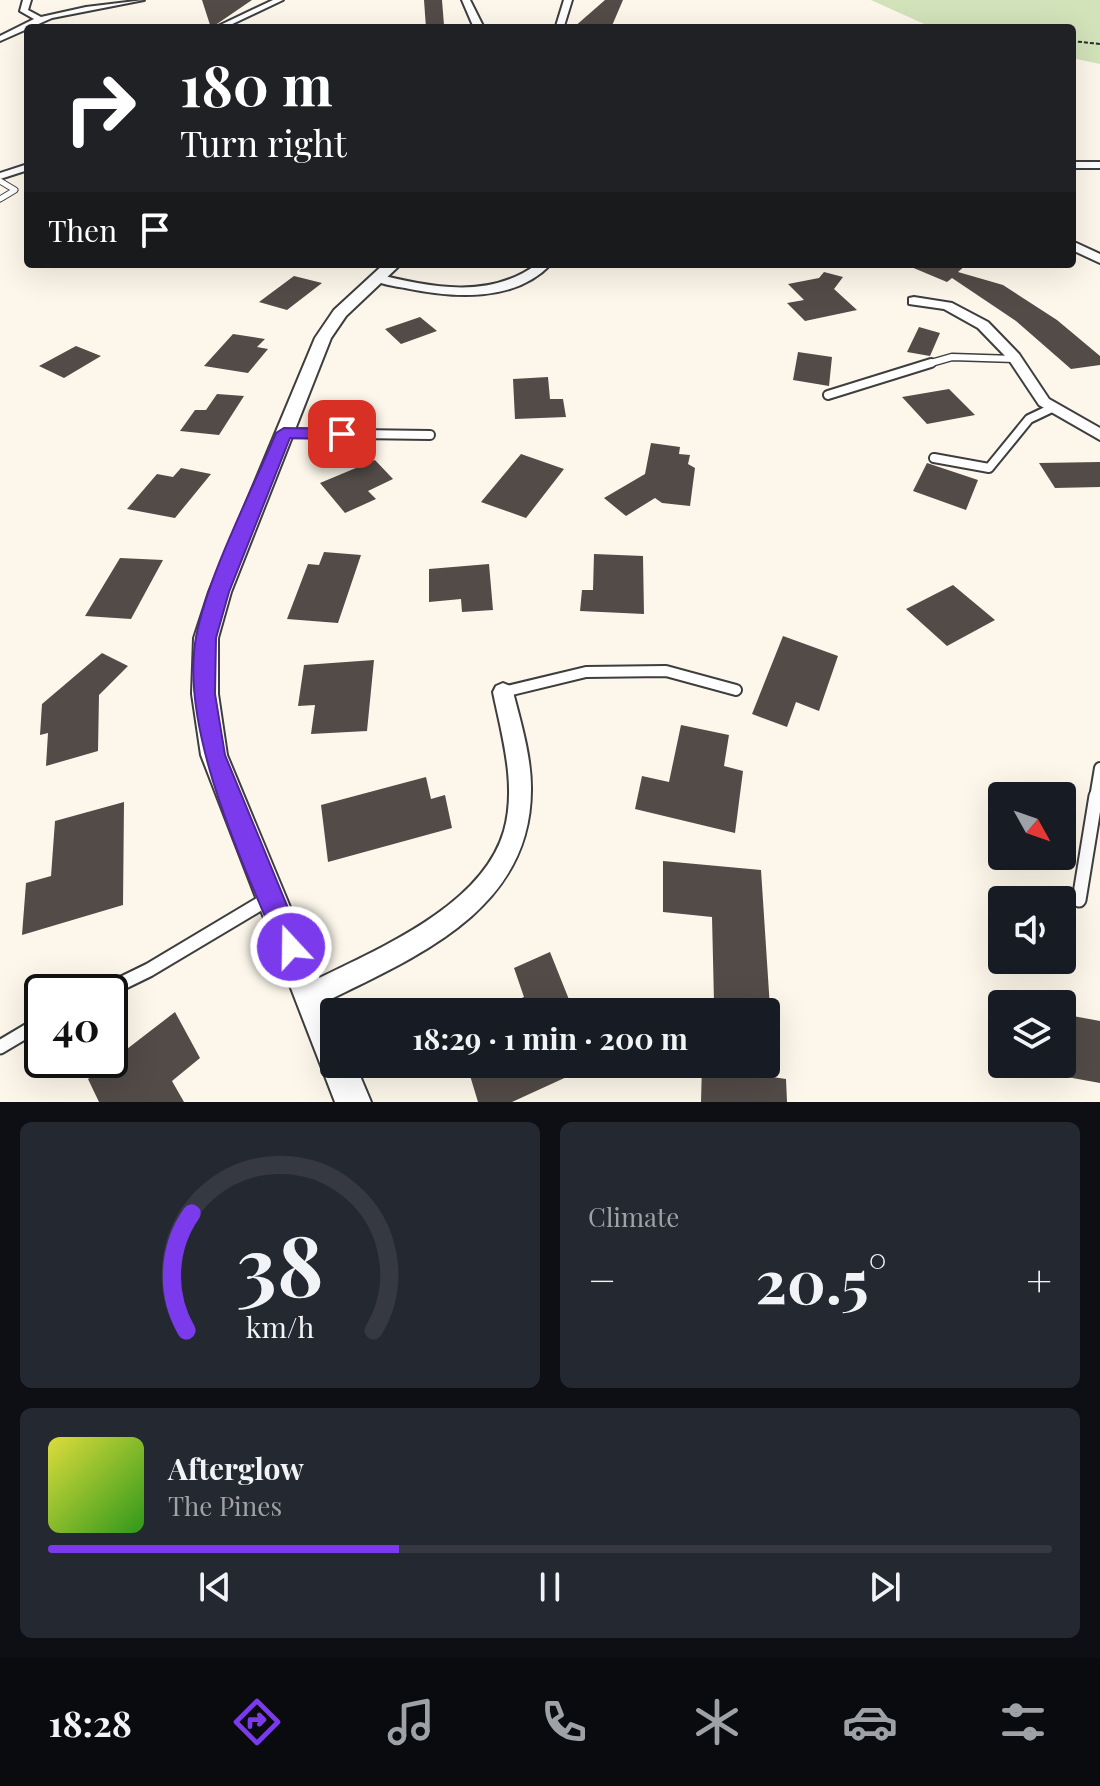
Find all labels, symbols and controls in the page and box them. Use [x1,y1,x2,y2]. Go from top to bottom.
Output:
text: 180 m [180,46,333,121]
icon: right [48,56,152,160]
text: Turn right [180,118,347,166]
icon: arrive [133,208,177,252]
text: Then [48,210,117,250]
pin [308,400,376,468]
icon: arrive [320,412,364,456]
north arrow [988,782,1076,870]
map controls [988,782,1076,1078]
button: sound [988,886,1076,974]
position arrow [249,905,333,989]
speed limit sign: 40 [24,974,128,1078]
button: layers [988,990,1076,1078]
text: 18:29 · 1 min · 200 m [412,1018,688,1058]
text: Climate [588,1199,679,1234]
text: 38 [236,1207,324,1318]
text: 20.5° [756,1239,887,1319]
text: − [588,1249,616,1308]
text: + [1026,1249,1052,1308]
text: km/h [246,1307,314,1345]
text: Afterglow [168,1448,304,1488]
text: The Pines [168,1488,282,1523]
icon: previous [193,1565,237,1609]
icon: pause [528,1565,572,1609]
icon: next [863,1565,907,1609]
icon: directions [229,1694,285,1750]
icon: music [383,1694,439,1750]
icon: phone [536,1694,592,1750]
icon: climate [689,1694,745,1750]
icon: car [842,1694,898,1750]
icon: filters [995,1694,1051,1750]
text: 18:28 [49,1698,132,1746]

